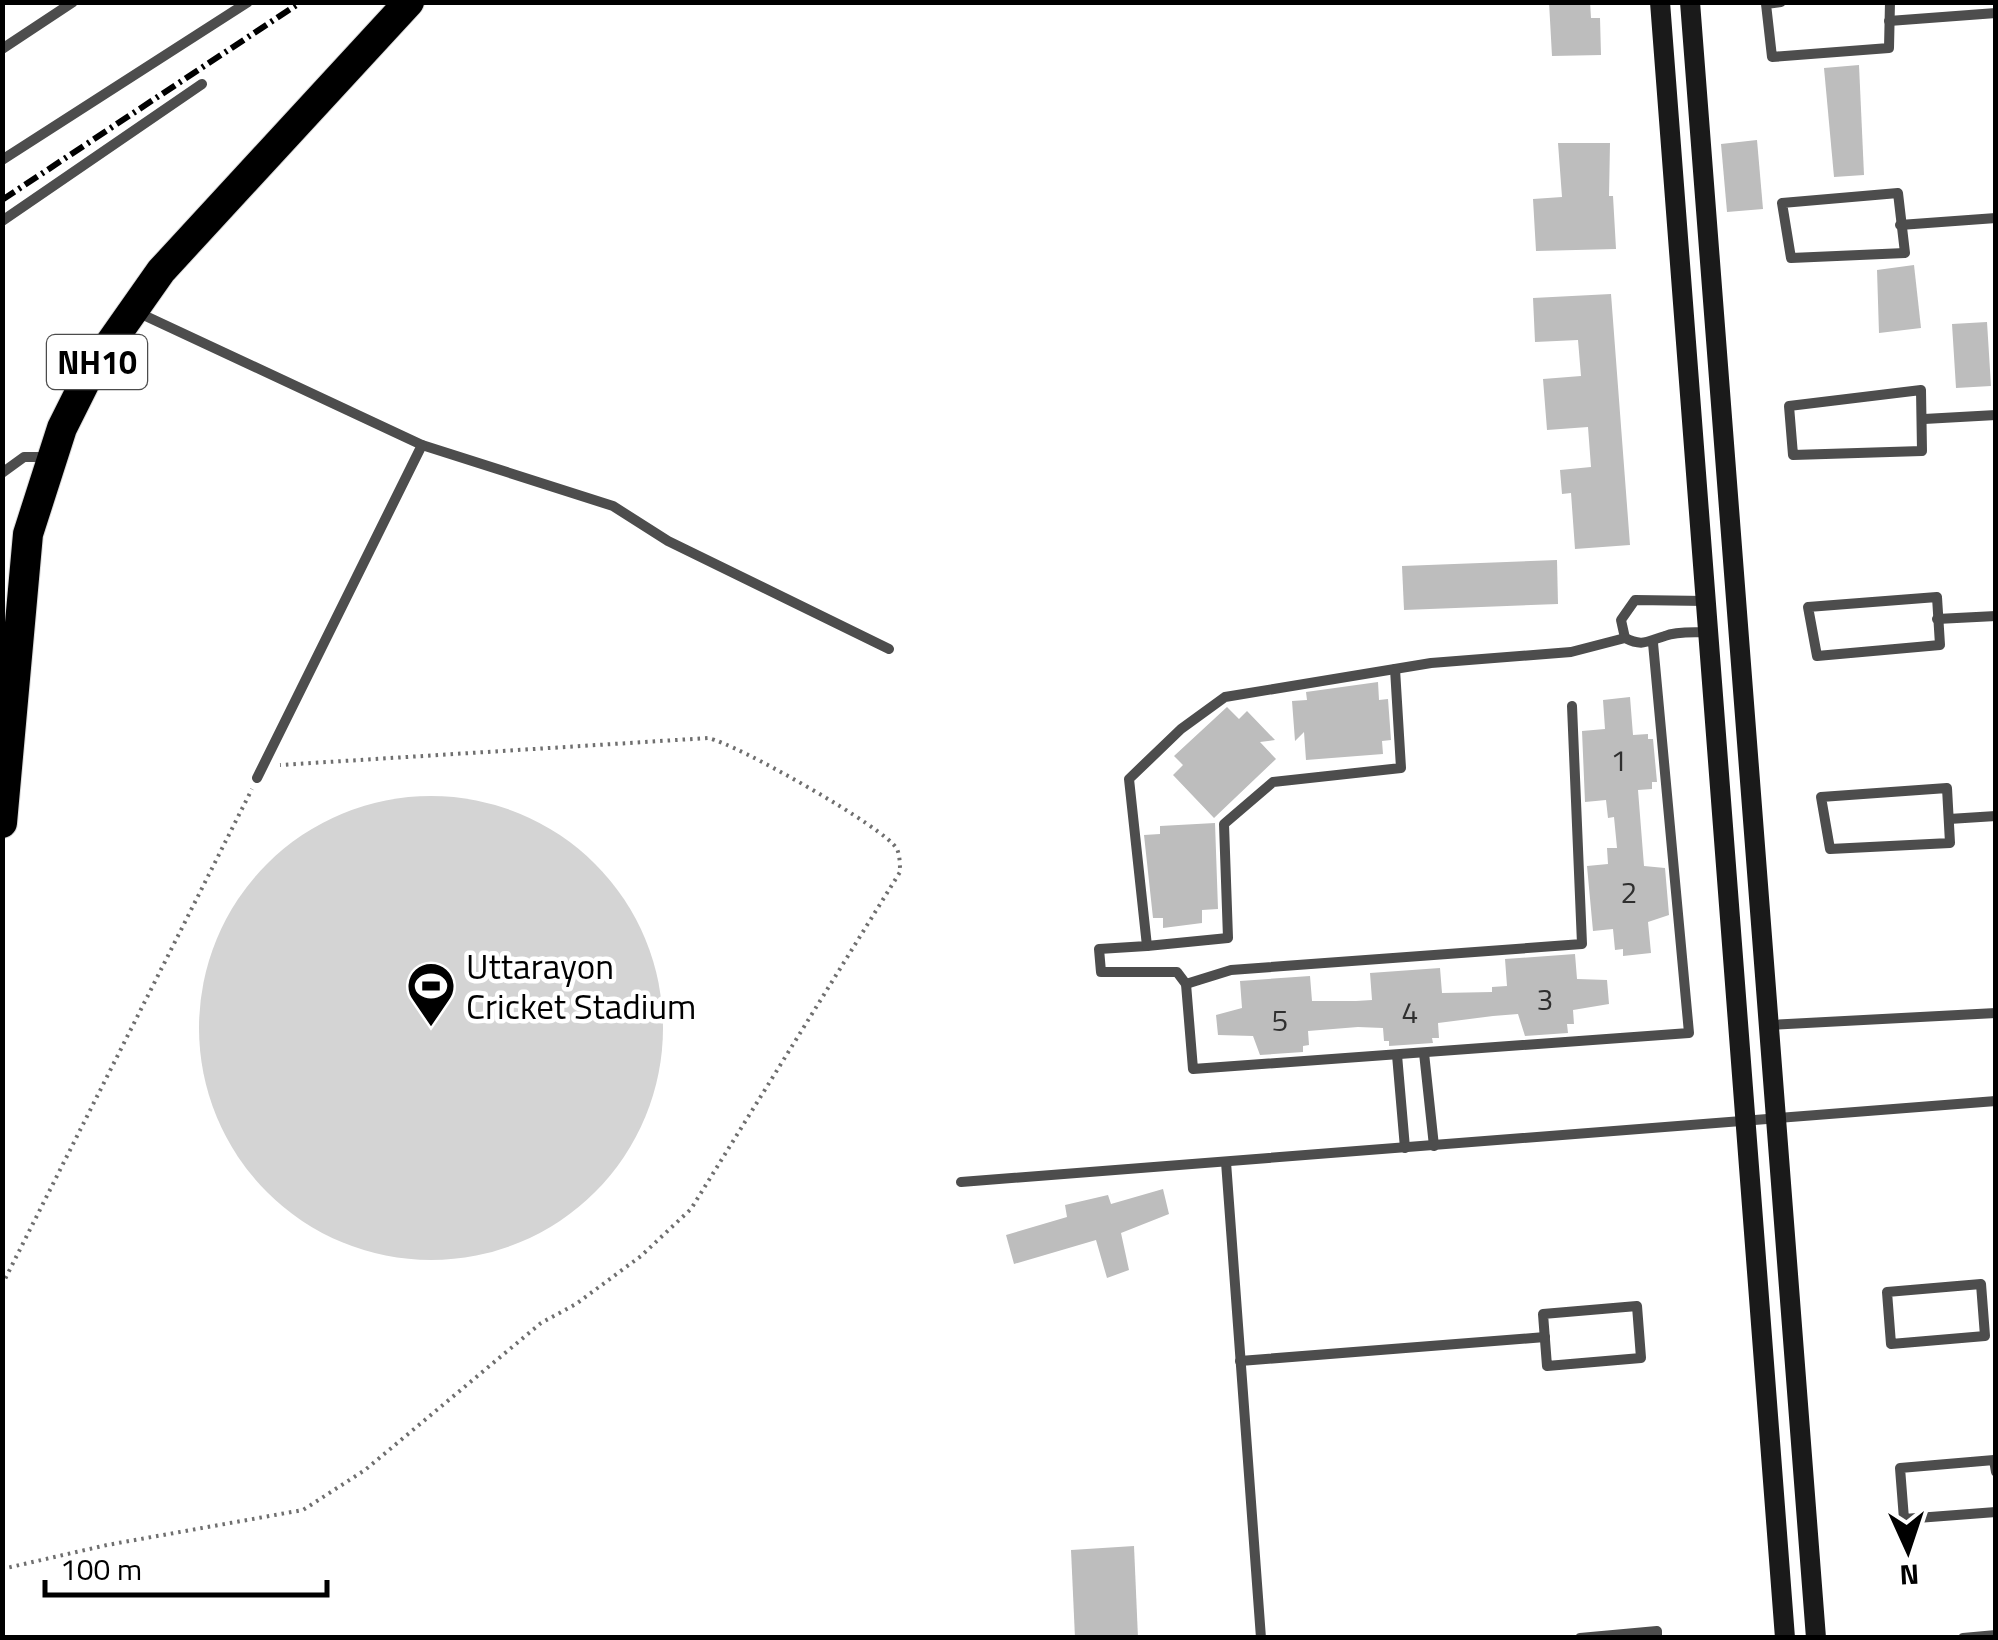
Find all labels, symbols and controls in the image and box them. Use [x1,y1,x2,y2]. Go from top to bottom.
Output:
road number: NH10 [47,335,147,389]
house number: 1 [1611,737,1627,783]
house number: 2 [1621,869,1637,915]
place label: Uttarayon Cricket Stadium [466,939,696,1033]
sports icon: Uttarayon Cricket Stadium [405,960,457,1028]
house number: 3 [1537,976,1553,1022]
house number: 4 [1402,989,1418,1035]
house number: 5 [1272,997,1288,1043]
north arrow [1858,1500,1958,1600]
scale bar [45,1535,328,1597]
text: 100 m [60,1546,142,1592]
text: N [1899,1553,1920,1597]

